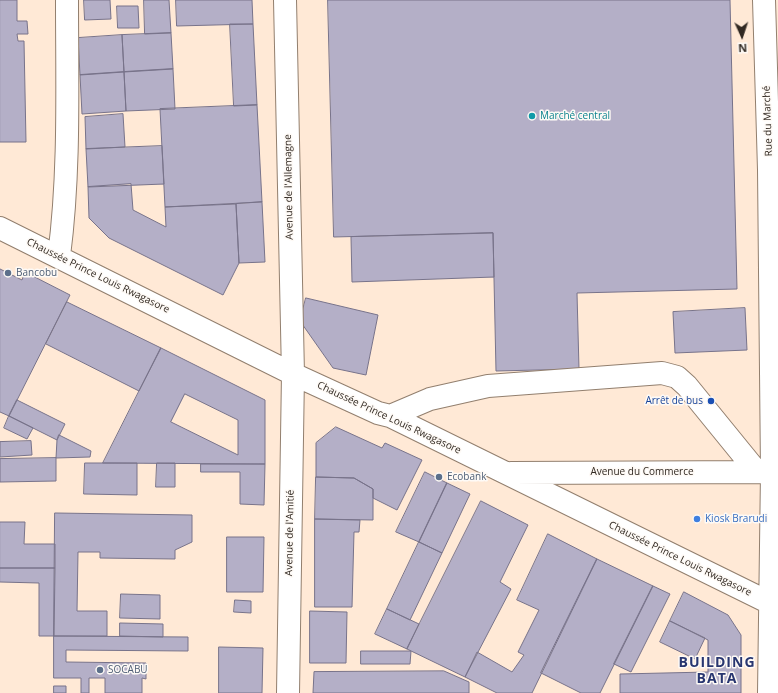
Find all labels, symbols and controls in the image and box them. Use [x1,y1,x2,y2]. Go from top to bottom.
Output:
north arrow [722,16,762,56]
text: N [738,41,748,56]
street label: Rue du Marché [761,86,775,156]
place label: Marché central [540,110,610,122]
marker: Marché central [527,111,537,121]
street label: Avenue de l'Allemagne [282,134,296,240]
street label: Chaussée Prince Louis Rwagasore [25,236,171,316]
place label: Bancobu [16,267,57,279]
marker: Bancobu [3,268,13,278]
street label: Chaussée Prince Louis Rwagasore [315,379,463,457]
place label: Arrêt de bus [645,395,703,407]
marker: Arrêt de bus [706,396,716,406]
street label: Avenue du Commerce [590,466,694,478]
place label: Ecobank [447,471,486,483]
marker: Ecobank [434,472,444,482]
street label: Avenue de l'Amitié [283,490,297,576]
place label: Kiosk Brarudi [705,513,767,525]
marker: Kiosk Brarudi [692,514,702,524]
street label: Chaussée Prince Louis Rwagasore [607,519,753,599]
district label: BUILDING BATA [678,655,756,688]
place label: SOCABU [108,664,148,676]
marker: SOCABU [95,665,105,675]

